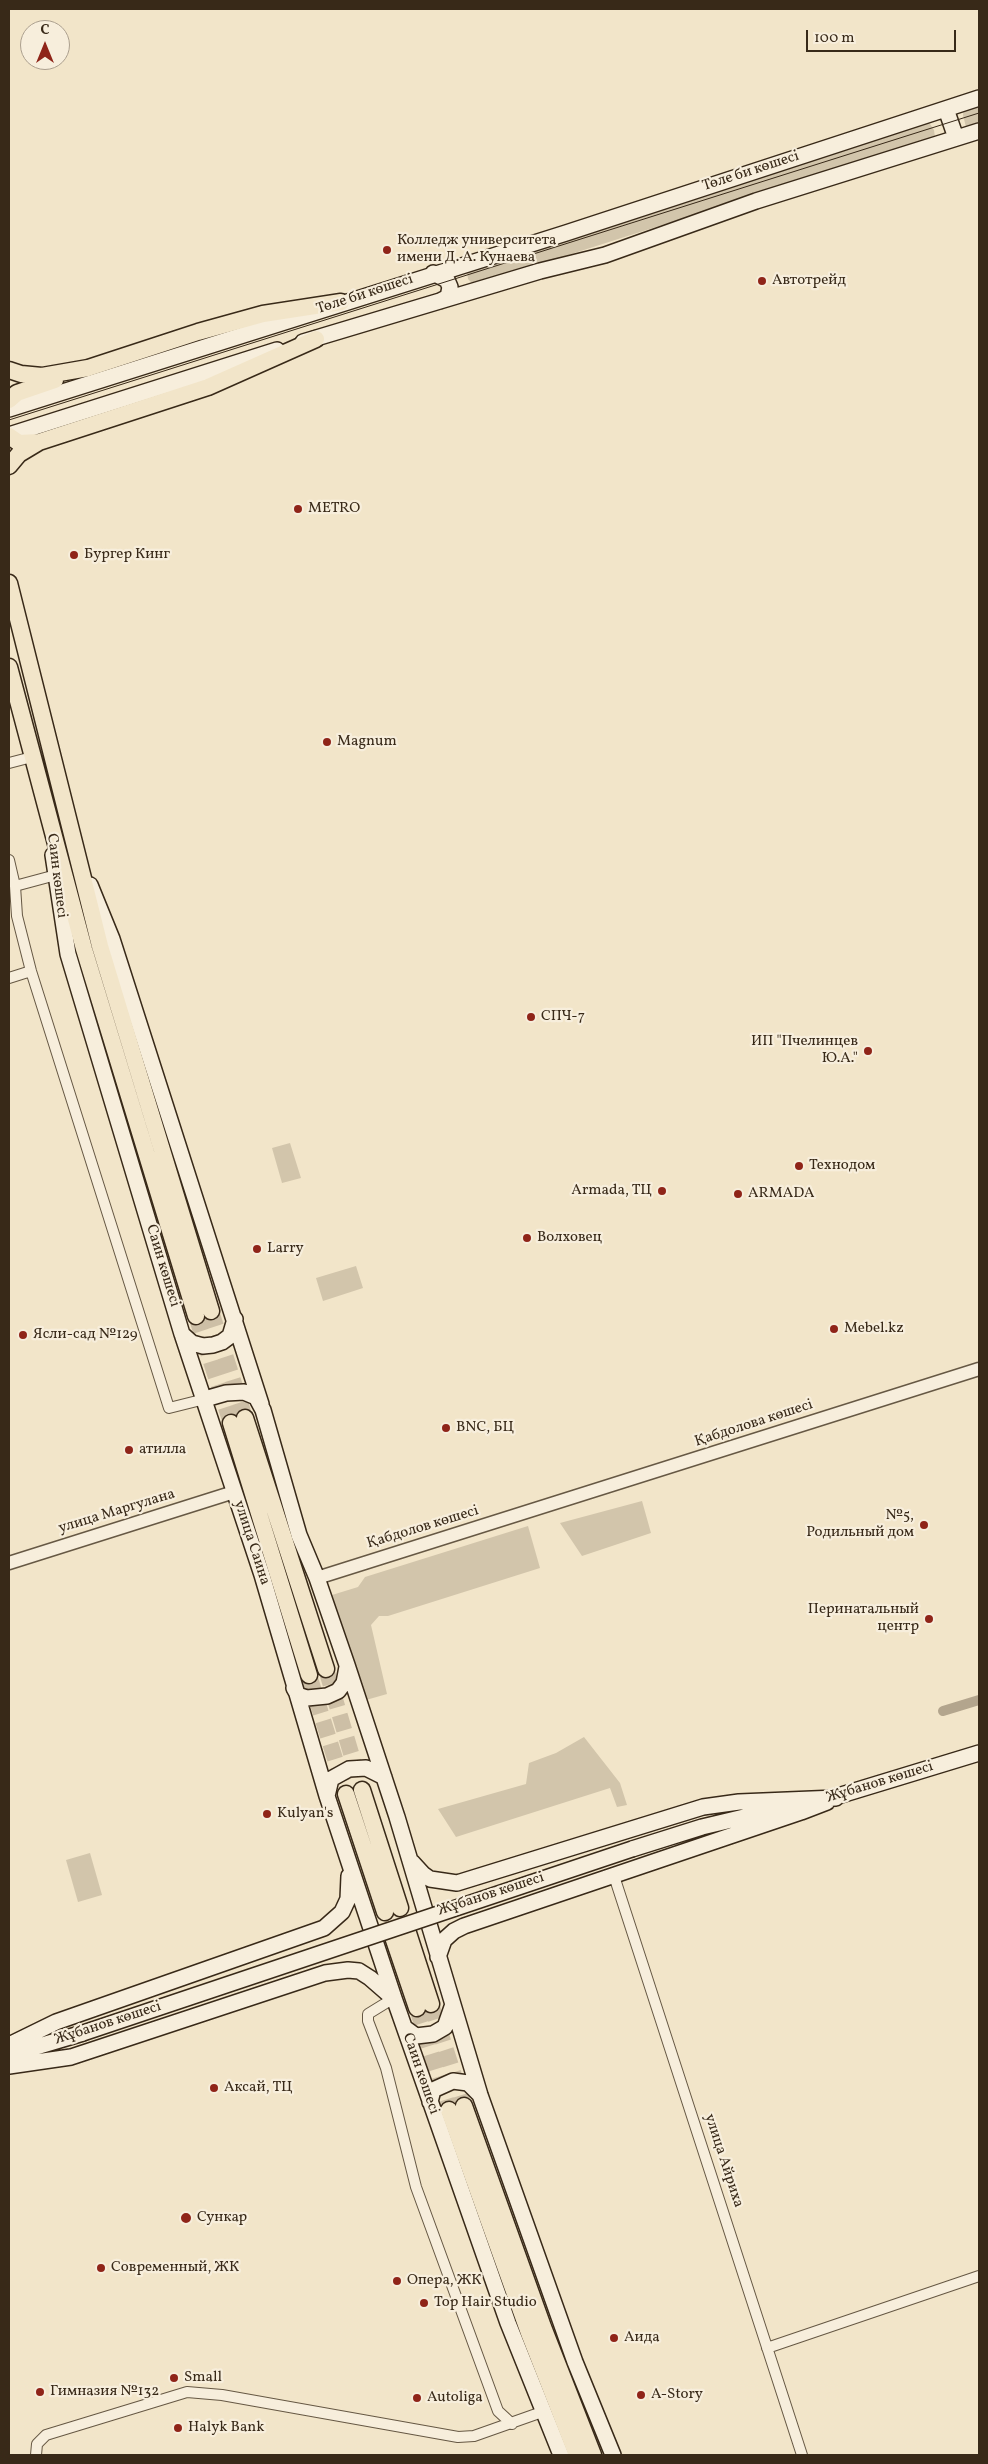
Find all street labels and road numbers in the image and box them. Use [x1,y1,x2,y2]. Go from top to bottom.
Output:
street label: Төле би көшесі [700,148,802,196]
street label: Төле би көшесі [314,271,416,319]
street label: Саин көшесі [42,833,70,919]
street label: Саин көшесі [141,1223,183,1309]
street label: Қабдолова көшесі [693,1396,815,1452]
street label: улица Маргулана [57,1486,177,1538]
street label: улица Саина [229,1498,273,1588]
street label: Қабдолов көшесі [365,1502,481,1554]
street label: Жұбанов көшесі [824,1758,936,1808]
street label: Жұбанов көшесі [435,1869,547,1921]
street label: Жұбанов көшесі [52,1998,164,2050]
street label: Саин көшесі [398,2031,442,2117]
street label: улица Айриха [699,2112,747,2210]

